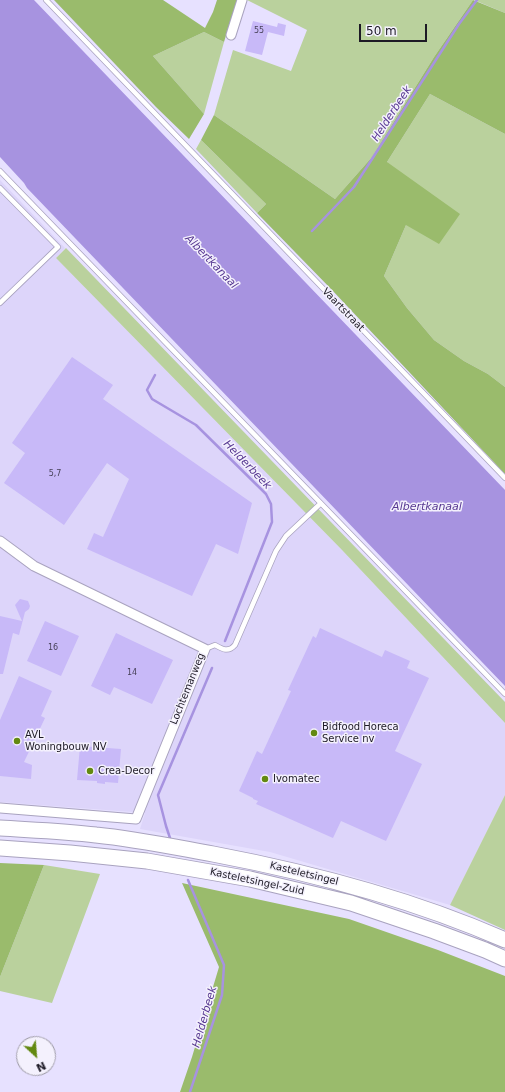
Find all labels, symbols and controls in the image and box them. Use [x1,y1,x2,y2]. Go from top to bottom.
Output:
scale bar [361,16,429,42]
text: 50 m [366,24,397,38]
house number: 55 [254,26,264,36]
water label: Helderbeek [369,84,415,144]
water label: Albertkanaal [182,232,240,292]
street label: Vaartstraat [319,286,367,334]
water label: Helderbeek [220,438,274,492]
house number: 5,7 [49,469,61,479]
water label: Albertkanaal [392,500,462,514]
house number: 16 [48,643,58,653]
street label: Lochtemanweg [168,651,208,727]
house number: 14 [127,668,137,678]
place label: Bidfood Horeca Service nv [322,721,399,744]
marker: Bidfood Horeca Service nv [309,728,319,738]
place label: AVL Woningbouw NV [25,729,107,752]
marker: AVL Woningbouw NV [12,736,22,746]
place label: Crea-Decor [98,765,154,777]
marker: Crea-Decor [85,766,95,776]
place label: Ivomatec [273,773,319,785]
marker: Ivomatec [260,774,270,784]
street label: Kasteletsingel [268,860,340,888]
street label: Kasteletsingel-Zuid [209,866,305,898]
water label: Helderbeek [190,985,220,1049]
north arrow [16,1036,56,1076]
text: N [34,1058,48,1074]

